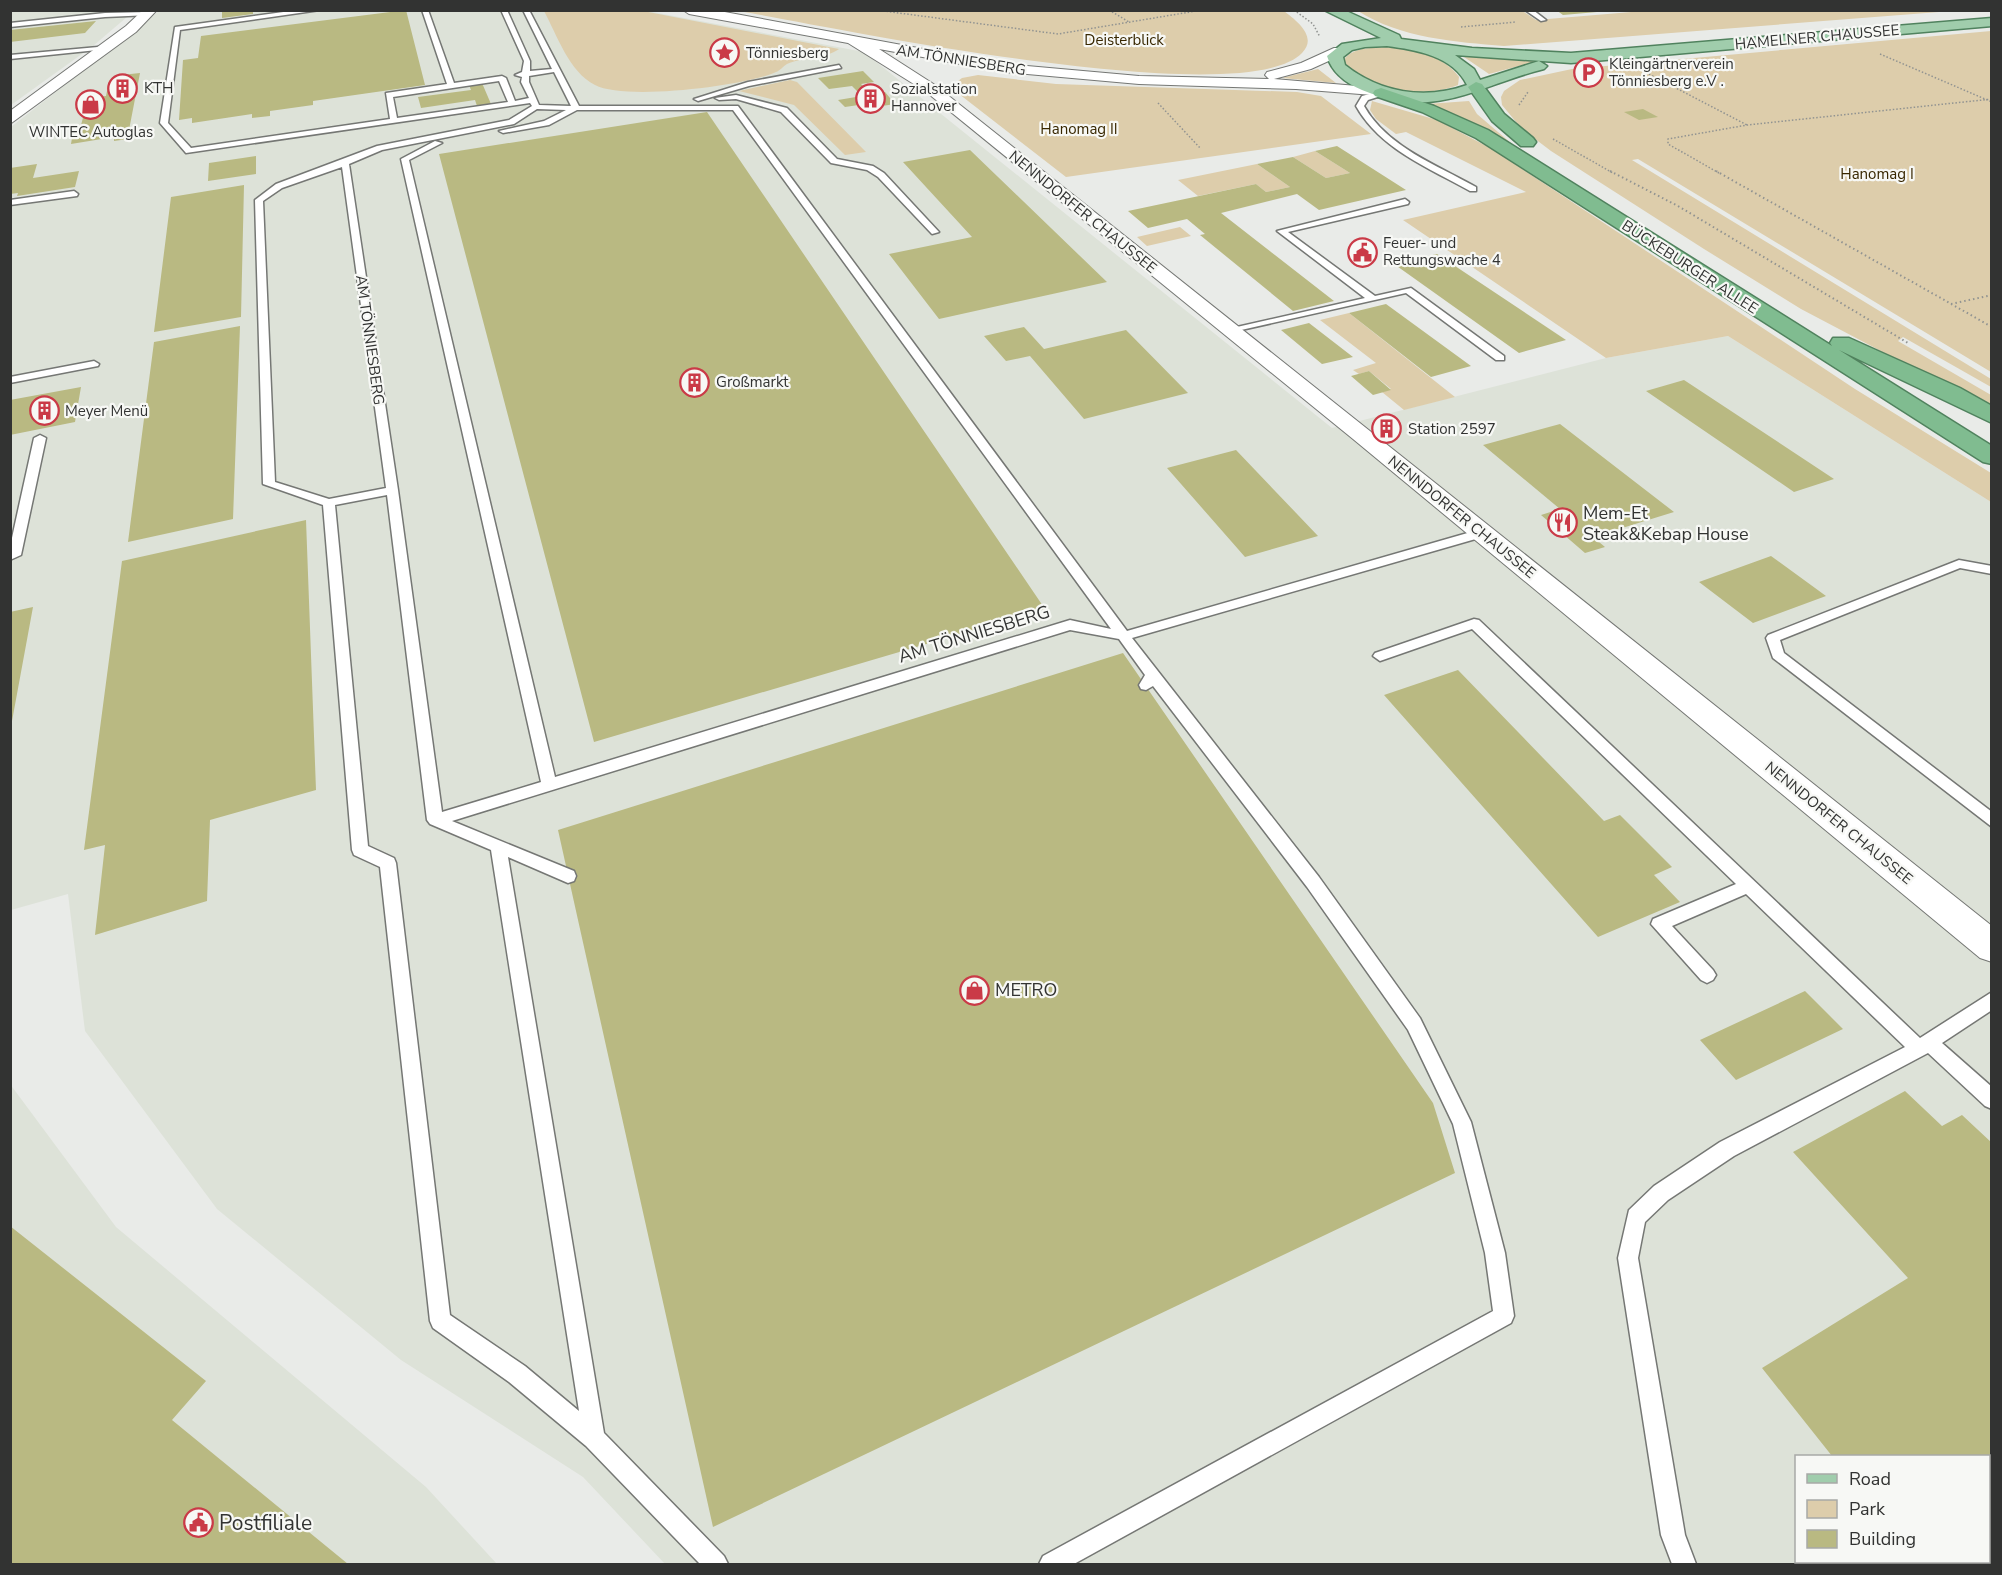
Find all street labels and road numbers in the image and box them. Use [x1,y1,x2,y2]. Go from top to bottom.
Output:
street label: HAMELNER CHAUSSEE [1734,20,1900,54]
street label: AM TÖNNIESBERG [895,40,1027,80]
street label: NENNDORFER CHAUSSEE [1005,146,1161,278]
street label: BÜCKEBURGER ALLEE [1618,215,1762,319]
street label: AM TÖNNIESBERG [351,274,389,406]
street label: NENNDORFER CHAUSSEE [1384,451,1540,583]
street label: AM TÖNNIESBERG [895,600,1053,668]
street label: NENNDORFER CHAUSSEE [1761,757,1917,889]

